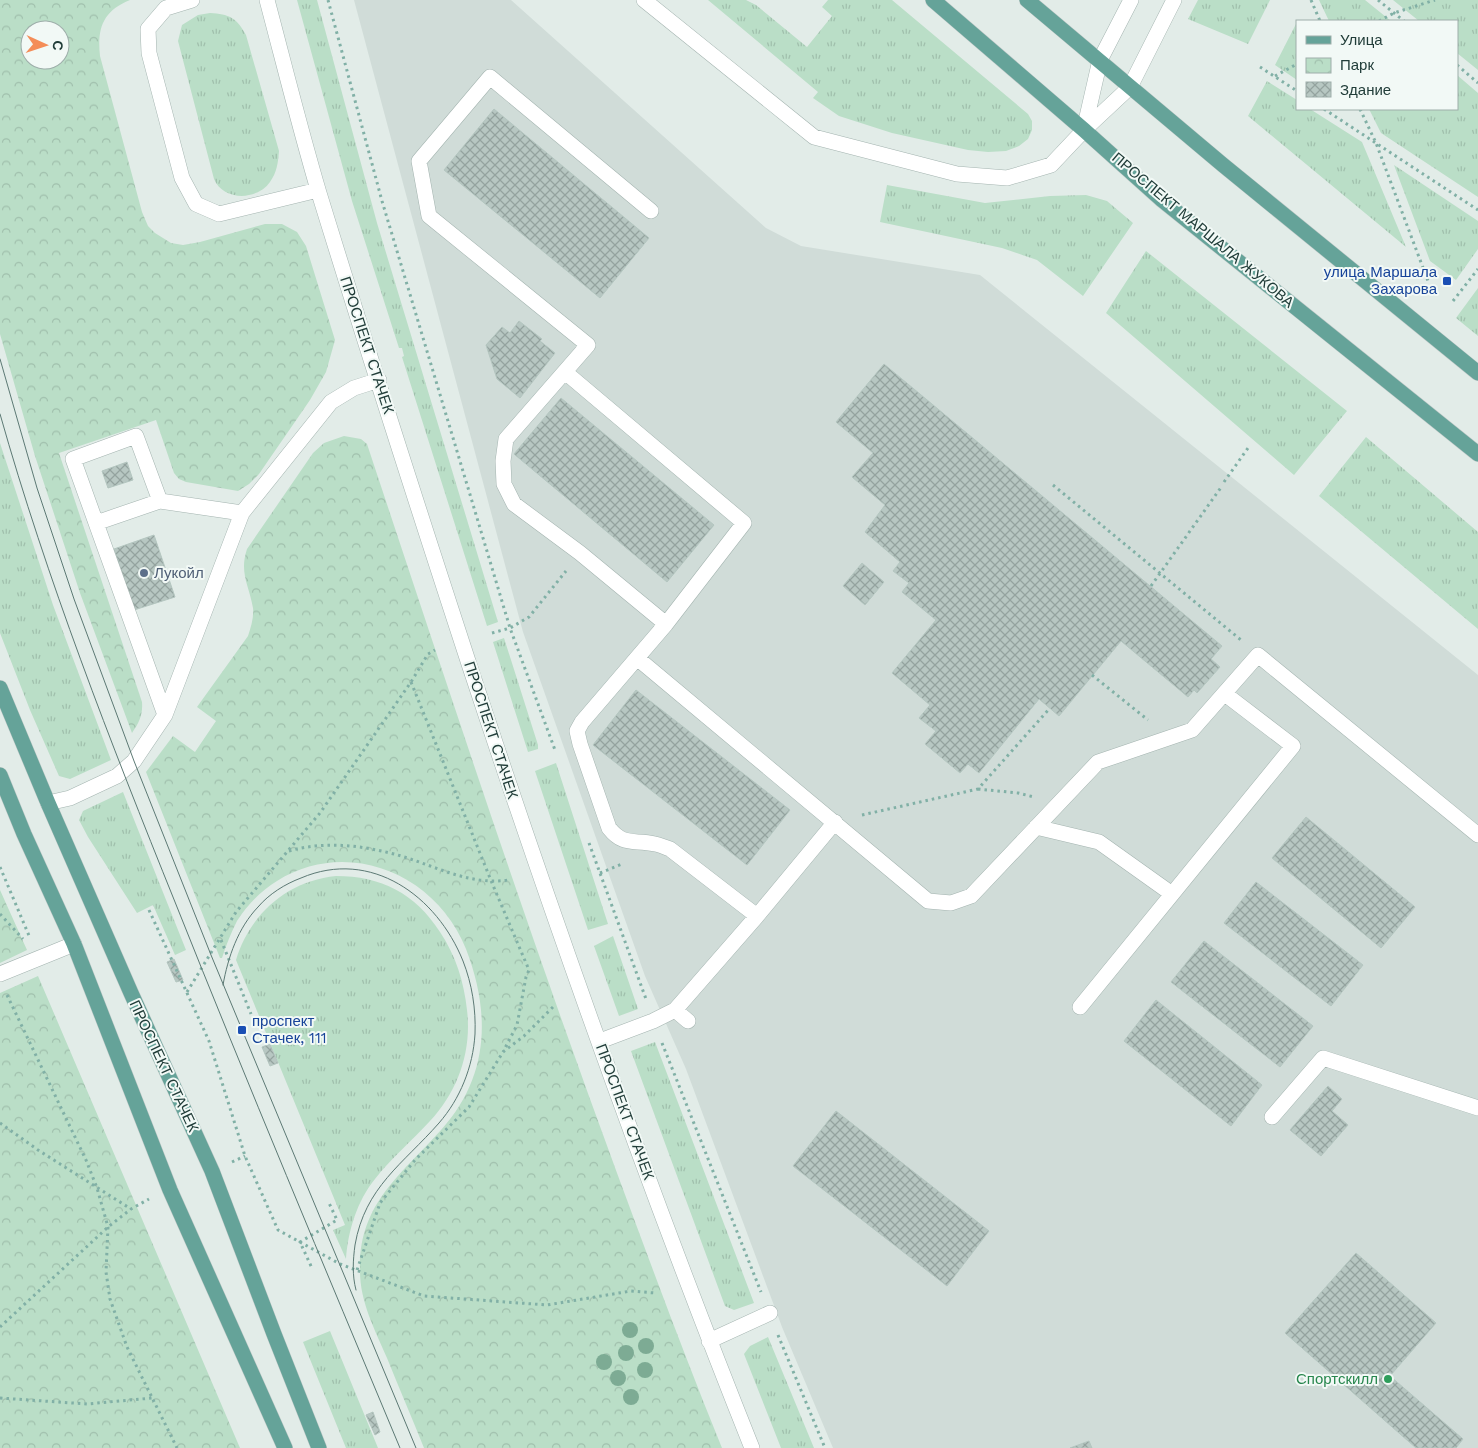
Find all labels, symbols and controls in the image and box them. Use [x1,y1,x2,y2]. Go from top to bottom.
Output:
north arrow [20,20,70,70]
legend [1296,20,1458,110]
text: Улица [1340,31,1383,49]
text: С [50,40,66,51]
text: Парк [1340,56,1374,74]
text: Здание [1340,81,1391,99]
street label: ПРОСПЕКТ МАРШАЛА ЖУКОВА [1108,149,1298,311]
place label: улица Маршала Захарова [1324,263,1438,298]
street label: ПРОСПЕКТ СТАЧЕК [336,274,398,416]
marker: улица Маршала Захарова [1441,275,1453,287]
place label: Лукойл [154,564,204,582]
marker: Лукойл [138,567,150,579]
street label: ПРОСПЕКТ СТАЧЕК [460,659,522,801]
street label: ПРОСПЕКТ СТАЧЕК [126,997,203,1135]
place label: проспект Стачек, 111 [252,1012,327,1047]
marker: проспект Стачек, 111 [236,1024,248,1036]
street label: ПРОСПЕКТ СТАЧЕК [592,1042,658,1183]
place label: Спортскилл [1296,1370,1378,1388]
marker: Спортскилл [1382,1373,1394,1385]

